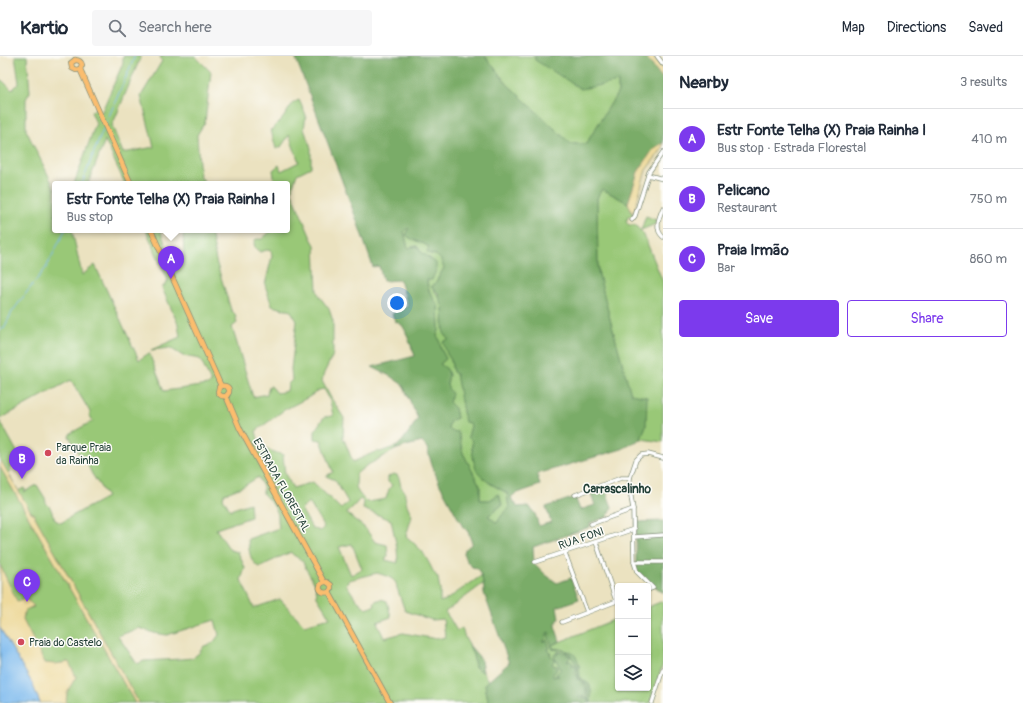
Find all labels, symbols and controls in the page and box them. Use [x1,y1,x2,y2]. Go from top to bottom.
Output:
search box [92,10,372,46]
text: Kartio [20,16,68,40]
icon: search [106,17,128,39]
text: Search here [138,18,212,37]
text: Map [842,19,865,36]
text: Directions [887,19,946,36]
text: Saved [968,19,1003,36]
text: Nearby [679,72,728,93]
text: 3 results [960,74,1007,90]
text: Estr Fonte Telha (X) Praia Rainha I [717,121,926,140]
text: A [688,131,696,147]
text: 410 m [971,131,1007,147]
text: Bus stop · Estrada Florestal [717,140,866,156]
popup [52,181,290,233]
text: Pelicano [717,181,770,200]
text: Estr Fonte Telha (X) Praia Rainha I [66,190,276,209]
text: B [688,191,696,207]
text: 750 m [970,191,1007,207]
text: Restaurant [717,200,777,216]
text: Bus stop [66,209,113,225]
text: Praia Irmão [717,241,789,260]
pin: A [158,246,184,279]
text: C [688,251,696,267]
text: 860 m [970,251,1007,267]
text: Bar [717,260,735,276]
your location [387,293,407,313]
button: Save [679,300,839,337]
button: Share [847,300,1007,337]
street label: ESTRADA FLORESTAL [250,436,313,535]
place label: Parque Praia da Rainha [56,441,111,467]
pin: B [9,446,35,479]
marker: Parque Praia da Rainha [43,448,53,458]
district label: Carrascalinho [583,482,652,497]
street label: RUA FONI [557,525,606,552]
pin: C [14,569,40,602]
map controls [615,583,651,691]
button: + [615,583,651,619]
button: − [615,619,651,655]
place label: Praia do Castelo [29,636,102,649]
marker: Praia do Castelo [16,637,26,647]
button: layers [615,655,651,691]

